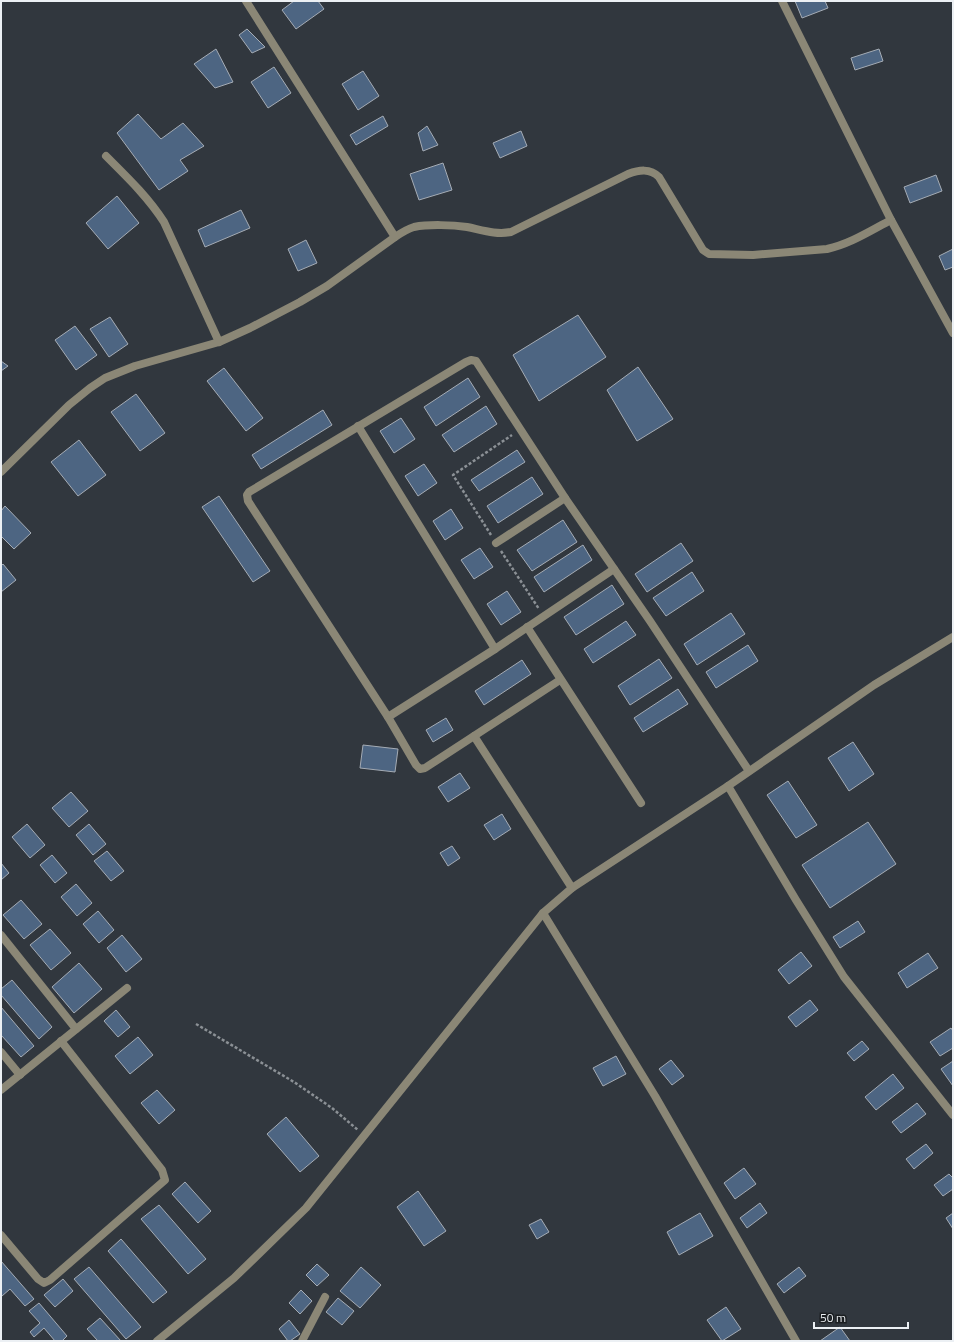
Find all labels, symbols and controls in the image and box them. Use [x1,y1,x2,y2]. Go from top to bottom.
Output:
scale bar [814,1304,908,1330]
text: 50 m [820,1308,846,1327]

